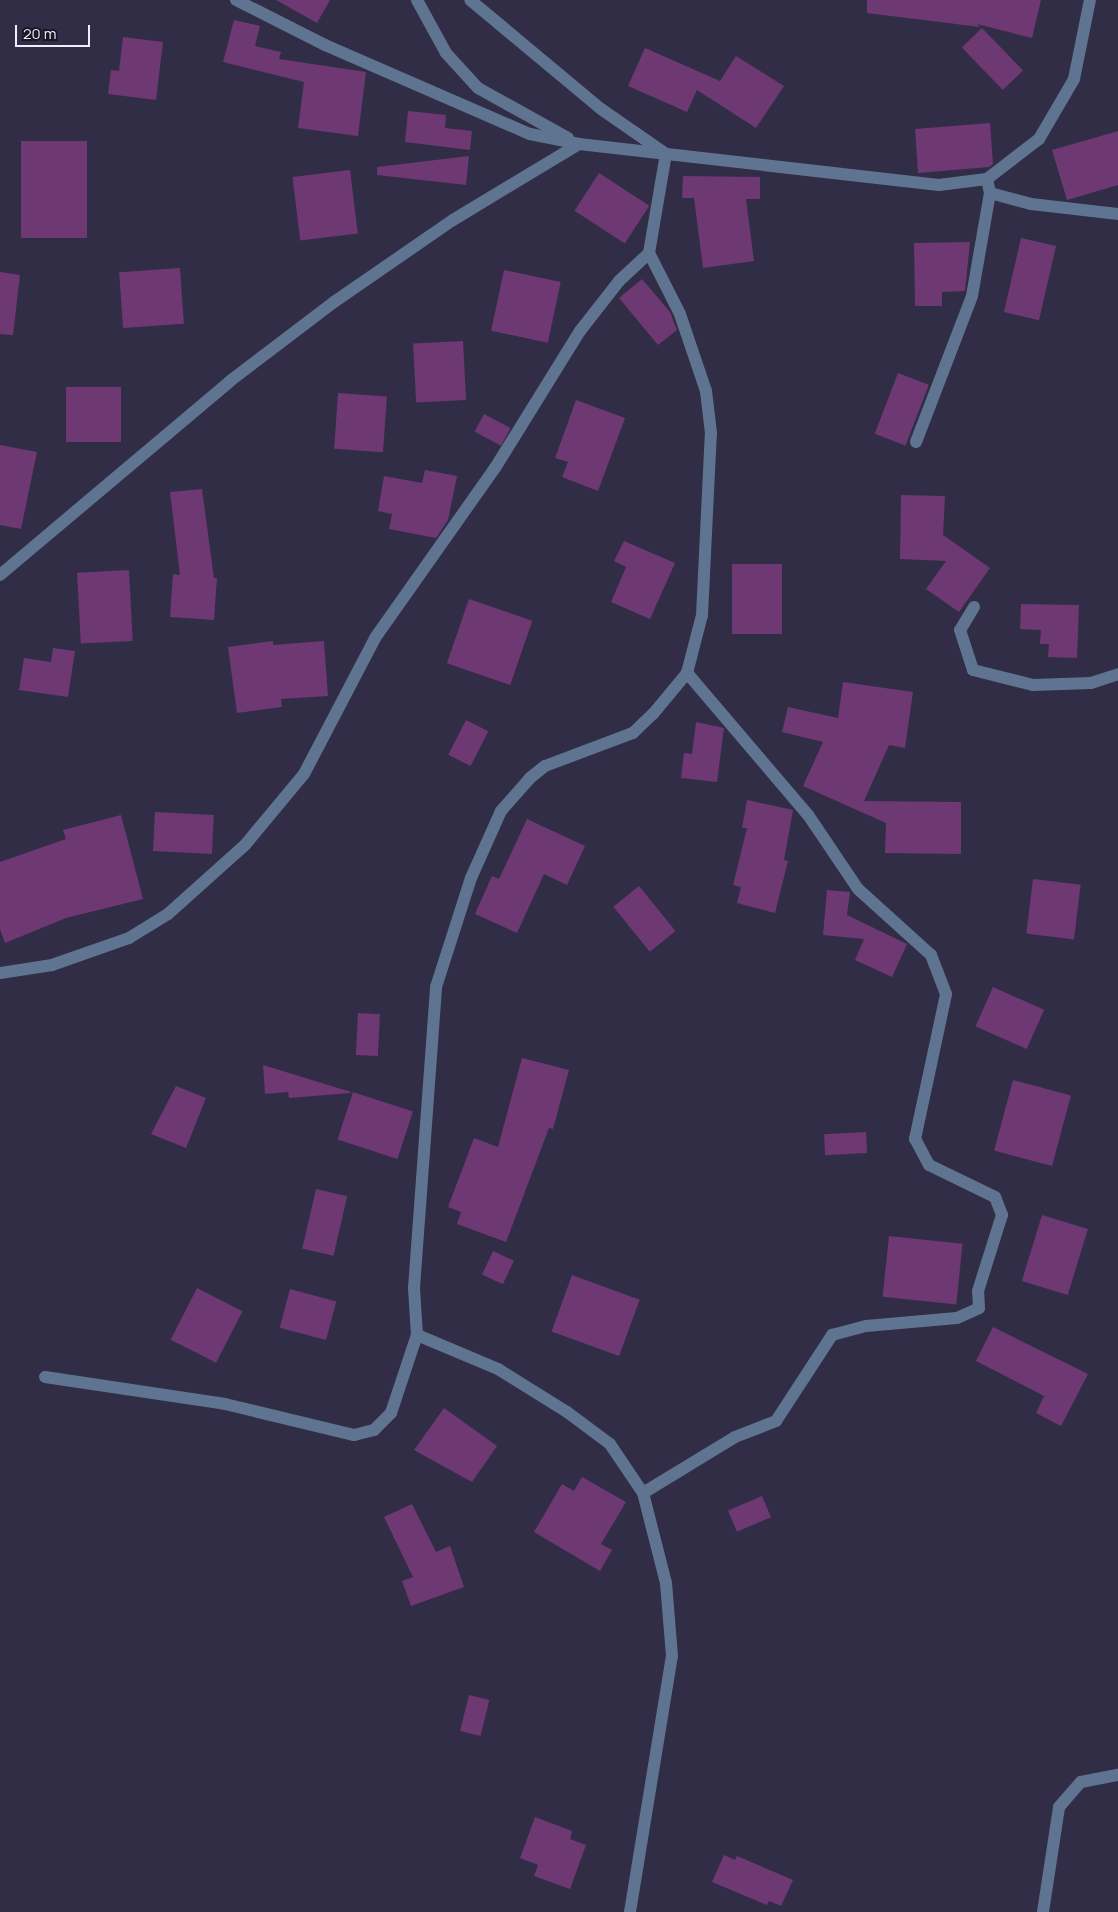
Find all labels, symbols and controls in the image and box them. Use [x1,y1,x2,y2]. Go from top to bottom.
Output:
scale bar [18,15,92,47]
text: 20 m [23,23,56,44]

